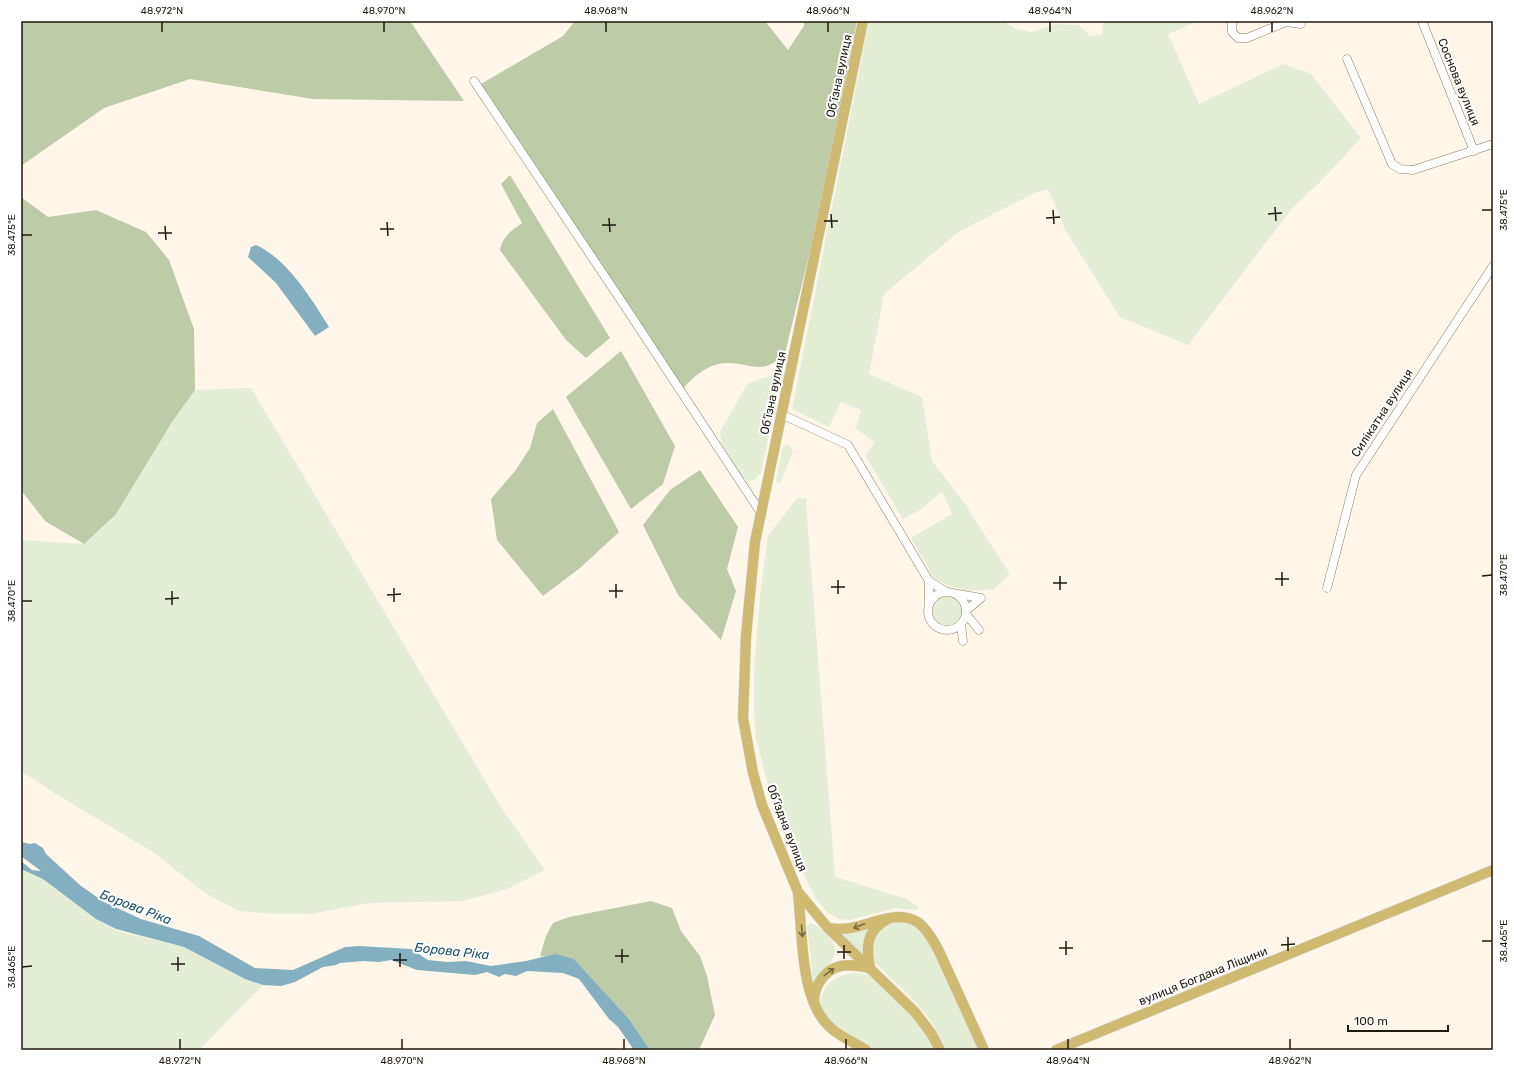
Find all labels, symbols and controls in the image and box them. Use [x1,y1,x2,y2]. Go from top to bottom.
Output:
text: 48.972°N [141,5,183,17]
text: 48.970°N [363,5,405,17]
text: 48.968°N [584,5,628,17]
text: 48.966°N [806,5,850,17]
text: 48.964°N [1028,5,1072,17]
text: 48.962°N [1250,5,1294,17]
street label: Об’їзна вулиця [823,33,855,119]
street label: Соснова вулиця [1435,36,1483,128]
text: 38.475°E [1498,189,1510,231]
text: 38.475°E [6,214,18,256]
street label: Об’їзна вулиця [757,350,789,436]
street label: Силікатна вулиця [1348,366,1416,460]
text: 38.470°E [1498,554,1510,596]
text: 38.470°E [6,580,18,622]
street label: Об’їздна вулиця [764,782,810,874]
water label: Борова Ріка [98,887,174,928]
text: 38.465°E [1498,920,1510,962]
one-way arrow [854,923,866,931]
one-way arrow [799,924,806,937]
water label: Борова Ріка [414,940,491,962]
street label: вулиця Богдана Ліщини [1137,944,1269,1008]
text: 38.465°E [6,946,18,988]
one-way arrow [824,968,835,976]
scale bar [1348,1007,1448,1033]
text: 100 m [1354,1014,1388,1028]
text: 48.972°N [159,1055,201,1067]
text: 48.970°N [381,1055,423,1067]
text: 48.968°N [602,1055,646,1067]
text: 48.966°N [824,1055,868,1067]
text: 48.964°N [1046,1055,1090,1067]
text: 48.962°N [1268,1055,1312,1067]

